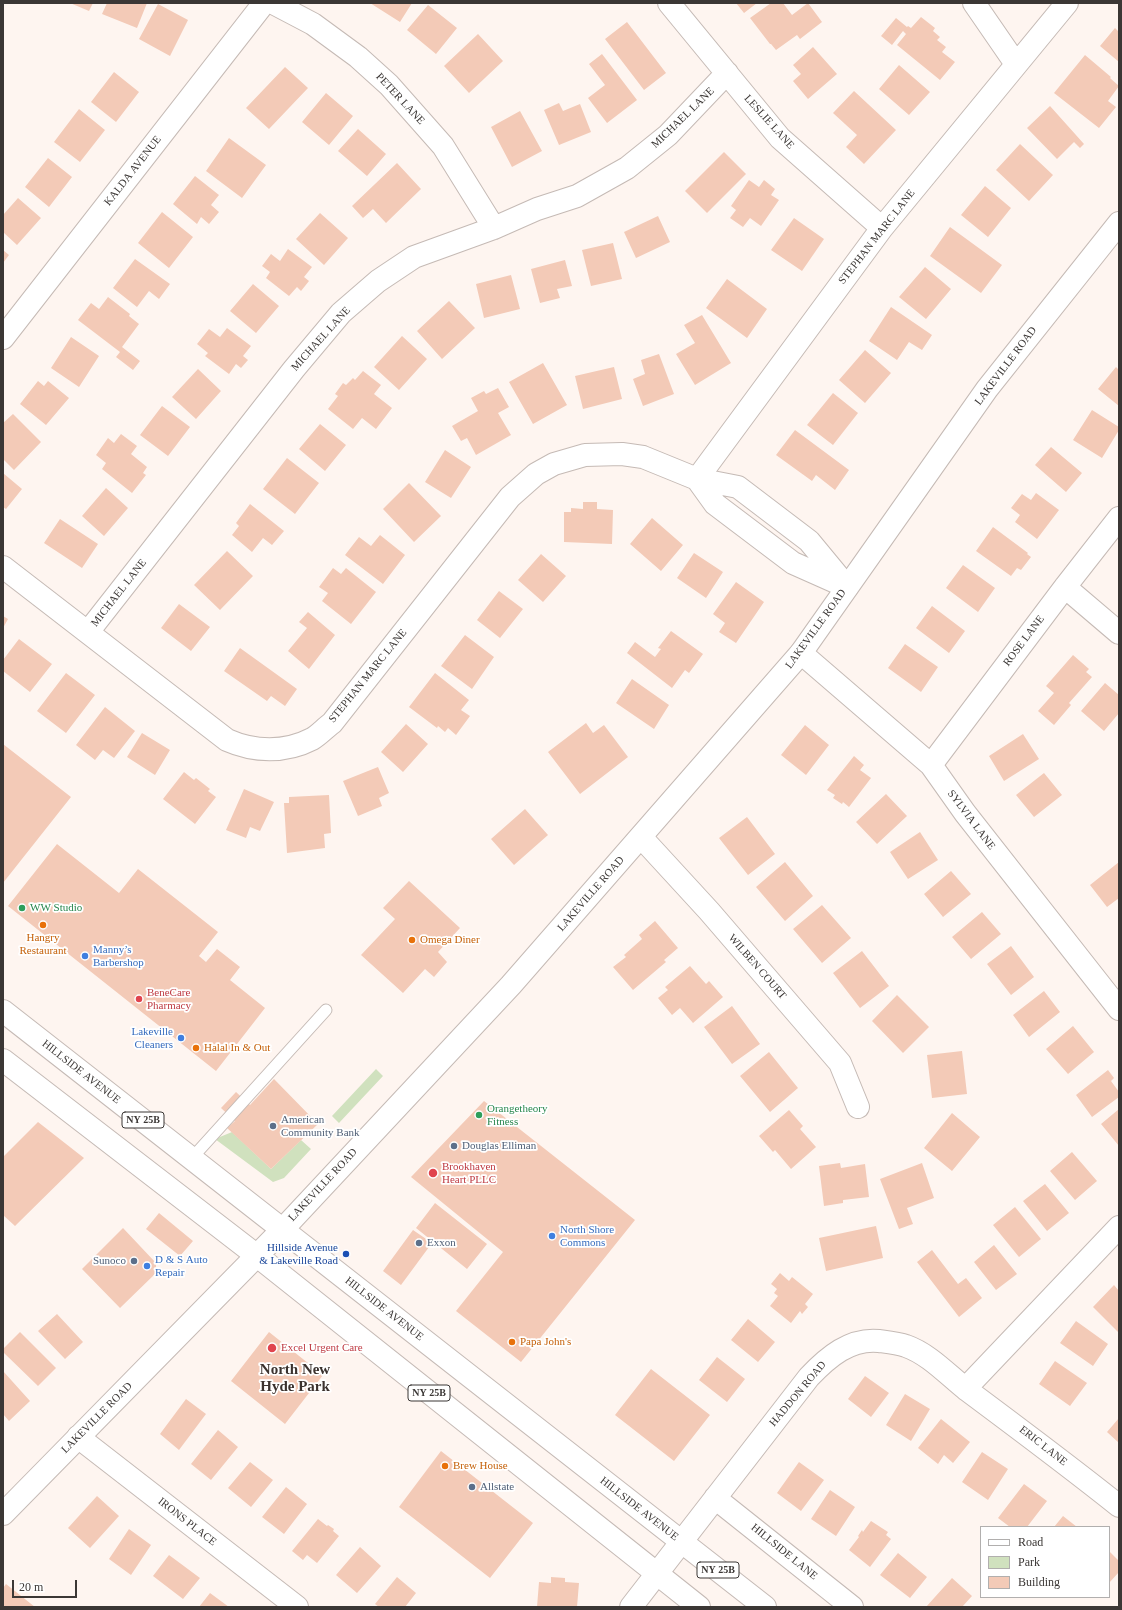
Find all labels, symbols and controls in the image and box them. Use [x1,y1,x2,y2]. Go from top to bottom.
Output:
street label: PETER LANE [373,70,427,128]
street label: MICHAEL LANE [649,85,717,151]
street label: LESLIE LANE [741,92,797,152]
street label: KALDA AVENUE [102,133,164,209]
street label: STEPHAN MARC LANE [836,187,918,287]
street label: MICHAEL LANE [289,304,353,374]
street label: LAKEVILLE ROAD [972,324,1040,408]
street label: MICHAEL LANE [89,557,149,629]
street label: LAKEVILLE ROAD [783,587,849,671]
street label: ROSE LANE [1001,613,1047,669]
street label: STEPHAN MARC LANE [326,626,410,726]
street label: SYLVIA LANE [944,788,998,852]
street label: LAKEVILLE ROAD [555,854,627,934]
place label: WW Studio [30,901,82,915]
marker: WW Studio [17,903,27,913]
marker: Hangry Restaurant [38,920,48,930]
place label: Hangry Restaurant [19,931,67,957]
street label: WILBEN COURT [725,932,789,1002]
place label: Omega Diner [420,933,480,947]
marker: Omega Diner [407,935,417,945]
place label: Manny’s Barbershop [93,943,144,969]
marker: Manny’s Barbershop [80,951,90,961]
place label: BeneCare Pharmacy [147,986,191,1012]
marker: BeneCare Pharmacy [134,994,144,1004]
place label: Lakeville Cleaners [131,1025,173,1051]
marker: Lakeville Cleaners [176,1033,186,1043]
street label: HILLSIDE AVENUE [39,1037,123,1107]
place label: Halal In & Out [204,1041,270,1055]
marker: Halal In & Out [191,1043,201,1053]
place label: Orangetheory Fitness [487,1102,547,1128]
marker: Orangetheory Fitness [474,1110,484,1120]
road number: NY 25B [122,1112,164,1128]
place label: American Community Bank [281,1113,360,1139]
marker: American Community Bank [268,1121,278,1131]
place label: Douglas Elliman [462,1139,536,1153]
marker: Douglas Elliman [449,1141,459,1151]
street label: LAKEVILLE ROAD [286,1146,360,1224]
place label: Brookhaven Heart PLLC [442,1160,496,1186]
marker: Brookhaven Heart PLLC [427,1167,439,1179]
place label: North Shore Commons [560,1223,614,1249]
marker: North Shore Commons [547,1231,557,1241]
place label: Exxon [427,1236,456,1250]
marker: Exxon [414,1238,424,1248]
place label: Hillside Avenue & Lakeville Road [259,1241,338,1267]
marker: Hillside Avenue & Lakeville Road [341,1249,351,1259]
place label: D & S Auto Repair [155,1253,208,1279]
place label: Sunoco [93,1254,126,1268]
marker: Sunoco [129,1256,139,1266]
marker: D & S Auto Repair [142,1261,152,1271]
street label: HILLSIDE AVENUE [342,1274,426,1344]
place label: Papa John's [520,1335,571,1349]
marker: Papa John's [507,1337,517,1347]
place label: Excel Urgent Care [281,1341,363,1355]
marker: Excel Urgent Care [266,1342,278,1354]
street label: HADDON ROAD [767,1359,829,1429]
district label: North New Hyde Park [260,1361,330,1396]
street label: LAKEVILLE ROAD [59,1380,135,1456]
road number: NY 25B [408,1385,450,1401]
street label: ERIC LANE [1016,1423,1070,1469]
place label: Brew House [453,1459,508,1473]
marker: Brew House [440,1461,450,1471]
street label: HILLSIDE AVENUE [597,1474,681,1544]
place label: Allstate [480,1480,514,1494]
marker: Allstate [467,1482,477,1492]
street label: IRONS PLACE [155,1495,219,1549]
street label: HILLSIDE LANE [748,1521,820,1583]
legend [980,1526,1110,1598]
text: Road [1018,1535,1043,1549]
text: Park [1018,1555,1040,1569]
road number: NY 25B [697,1562,739,1578]
scale bar [14,1572,79,1598]
text: Building [1018,1575,1060,1589]
text: 20 m [19,1580,43,1594]

